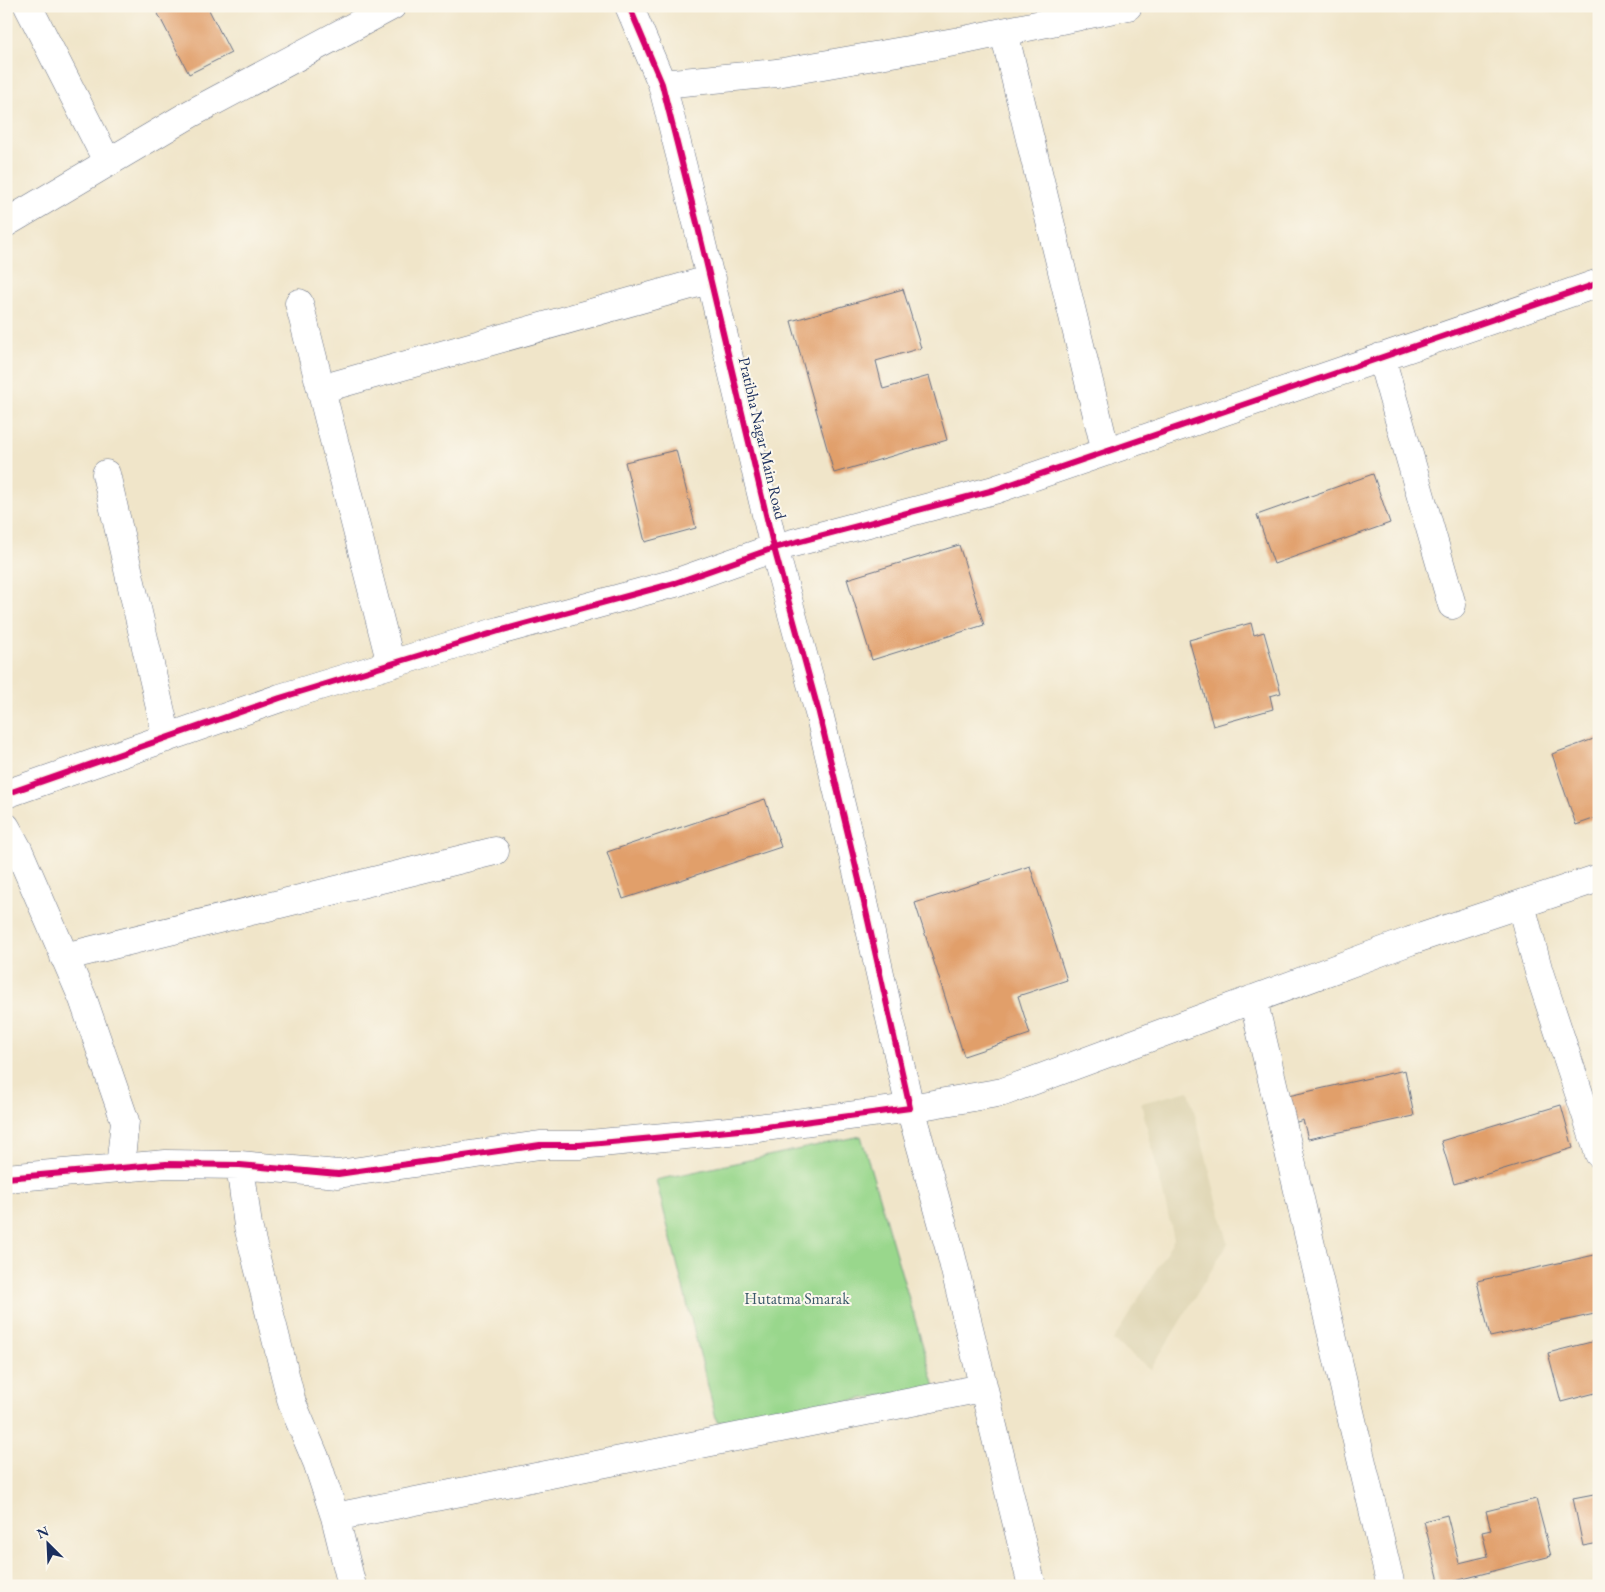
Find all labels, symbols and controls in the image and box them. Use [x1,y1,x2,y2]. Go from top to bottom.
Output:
street label: Pratibha Nagar Main Road [734,355,792,522]
park label: Hutatma Smarak [744,1288,850,1309]
north arrow [22,1520,72,1570]
text: N [34,1521,52,1543]

